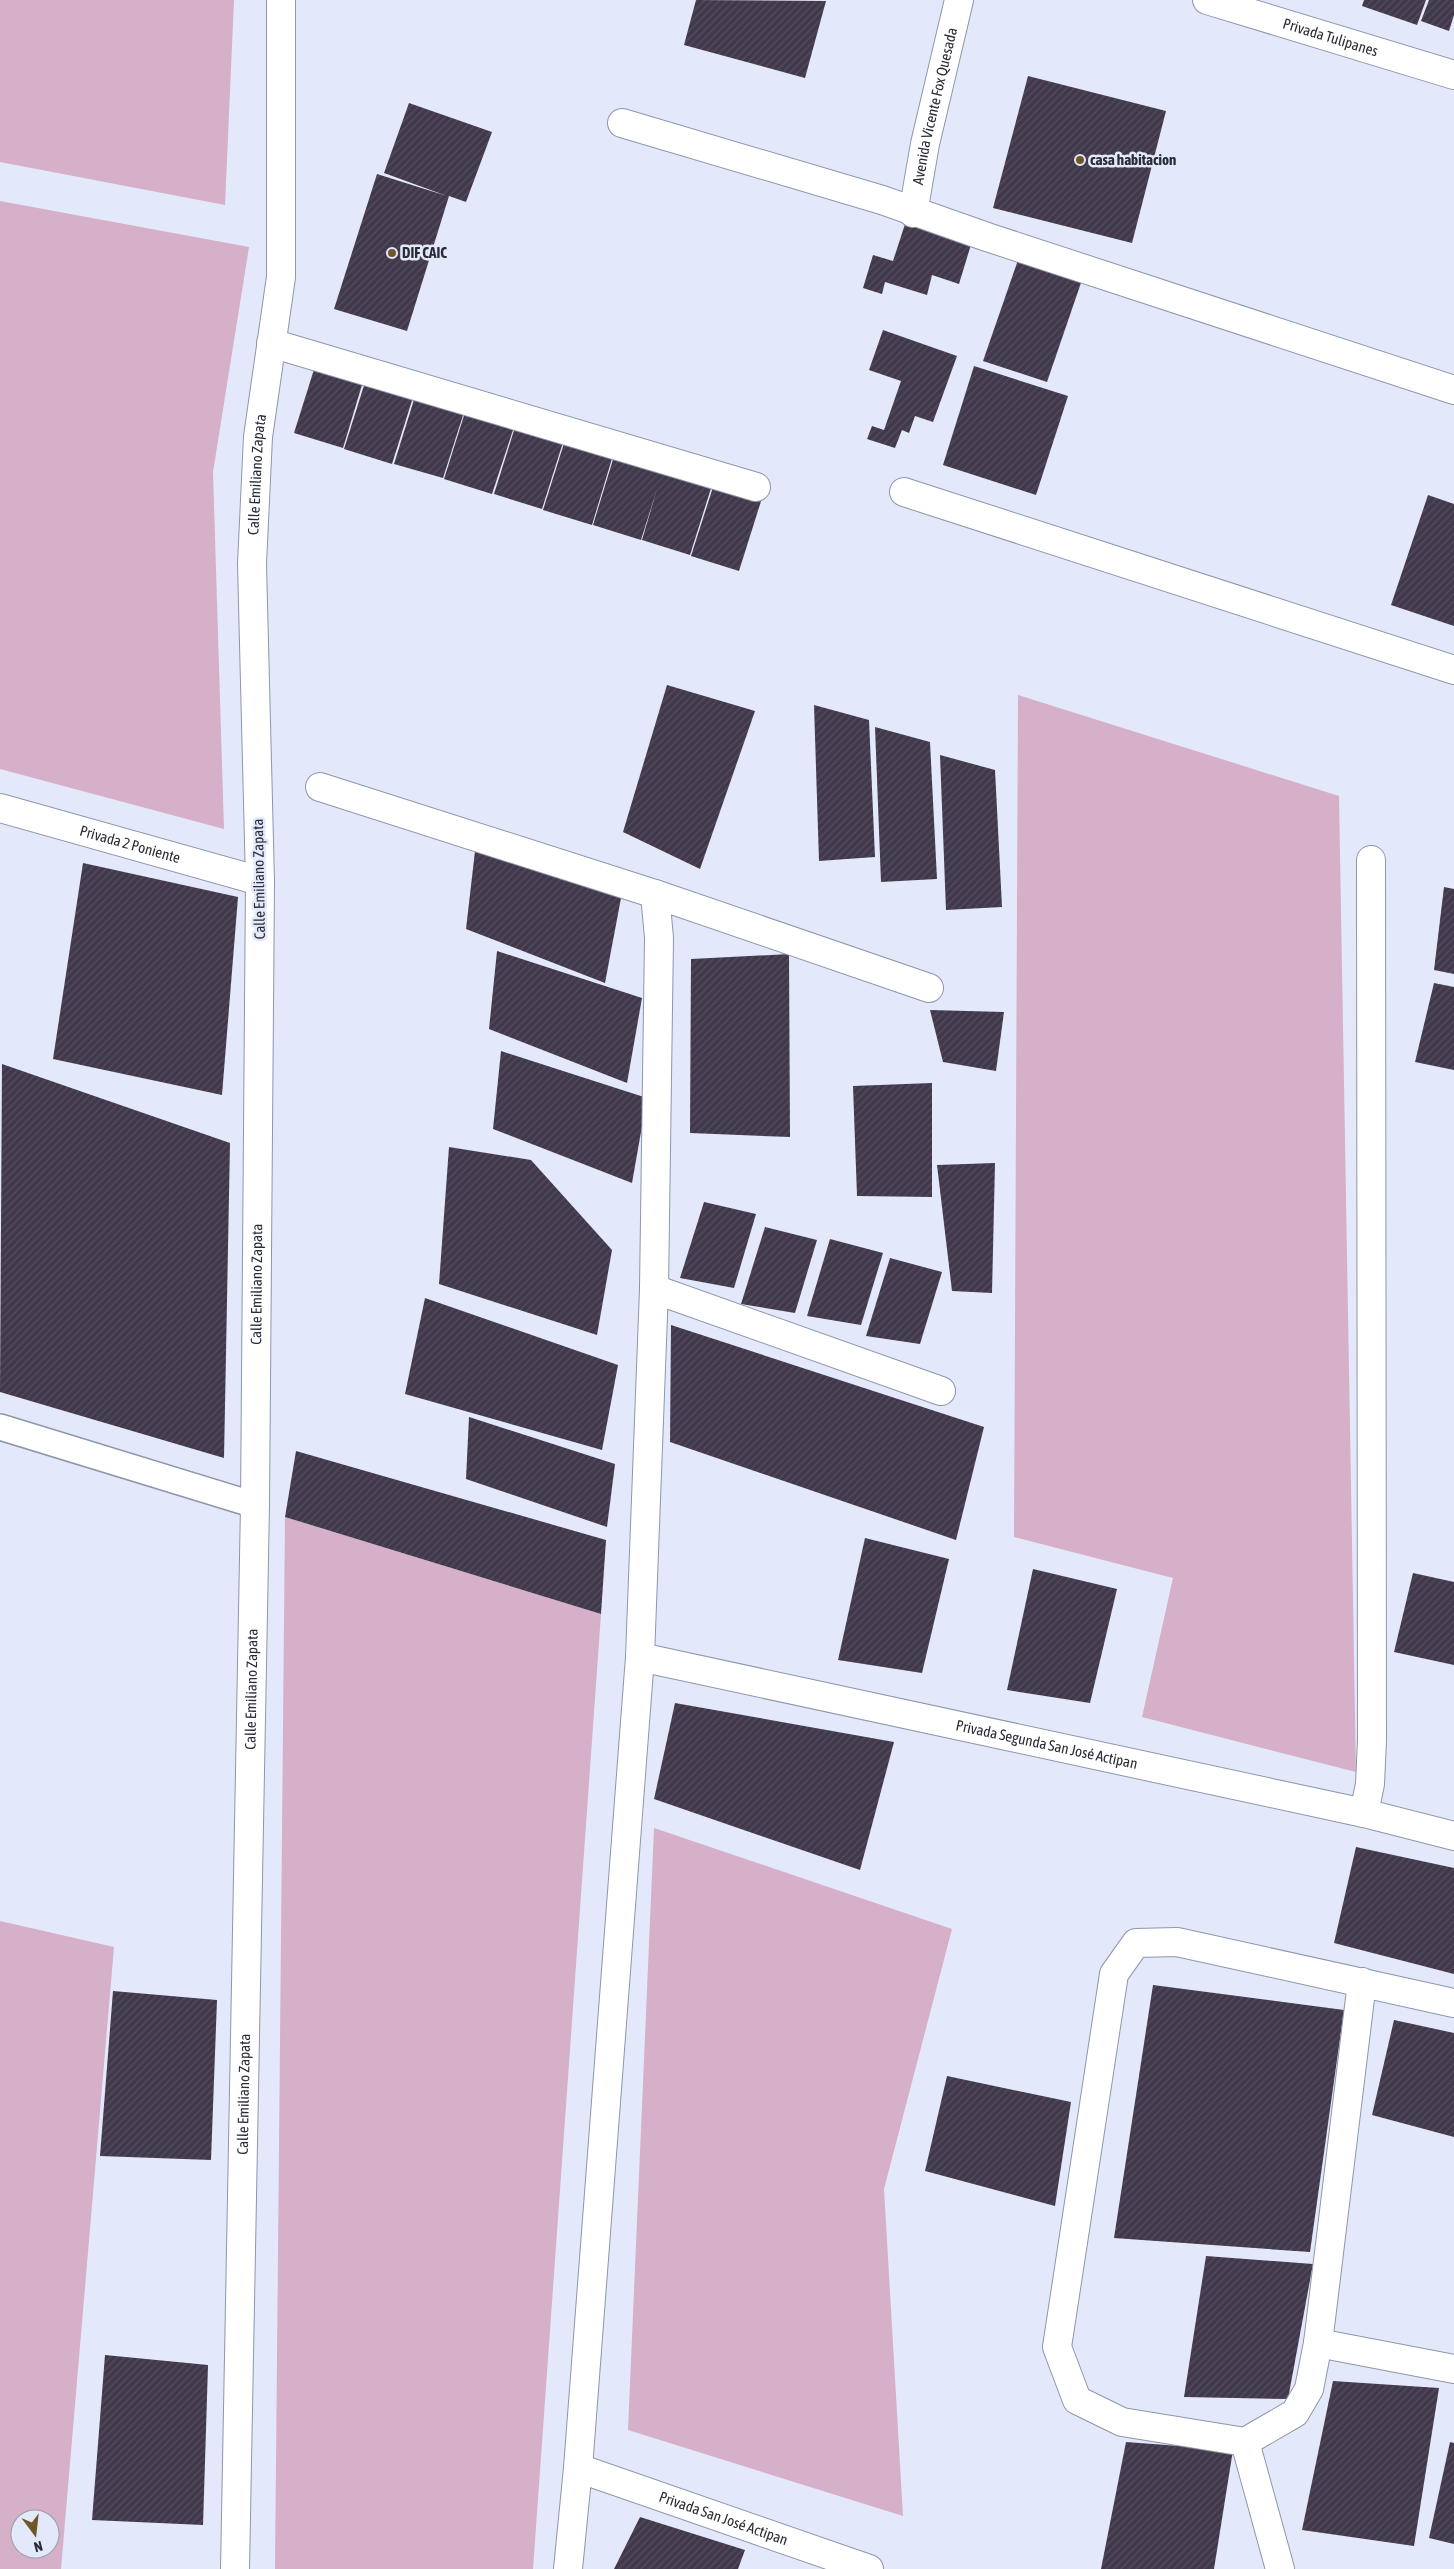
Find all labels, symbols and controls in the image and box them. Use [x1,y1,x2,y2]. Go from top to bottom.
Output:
street label: Privada Tulipanes [1281,15,1380,59]
street label: Avenida Vicente Fox Quesada [909,26,960,186]
place label: casa habitacion [1090,151,1176,168]
marker: casa habitacion [1074,154,1086,166]
place label: DIF CAIC [402,244,447,261]
marker: DIF CAIC [386,247,398,259]
street label: Calle Emiliano Zapata [244,413,269,535]
street label: Calle Emiliano Zapata [249,818,268,940]
street label: Privada 2 Poniente [78,822,182,866]
street label: Calle Emiliano Zapata [247,1224,265,1345]
street label: Calle Emiliano Zapata [241,1628,261,1750]
street label: Privada Segunda San José Actipan [954,1716,1139,1772]
street label: Calle Emiliano Zapata [234,2033,253,2155]
street label: Privada San José Actipan [657,2488,790,2548]
north arrow [10,2509,60,2559]
text: N [32,2538,44,2555]

